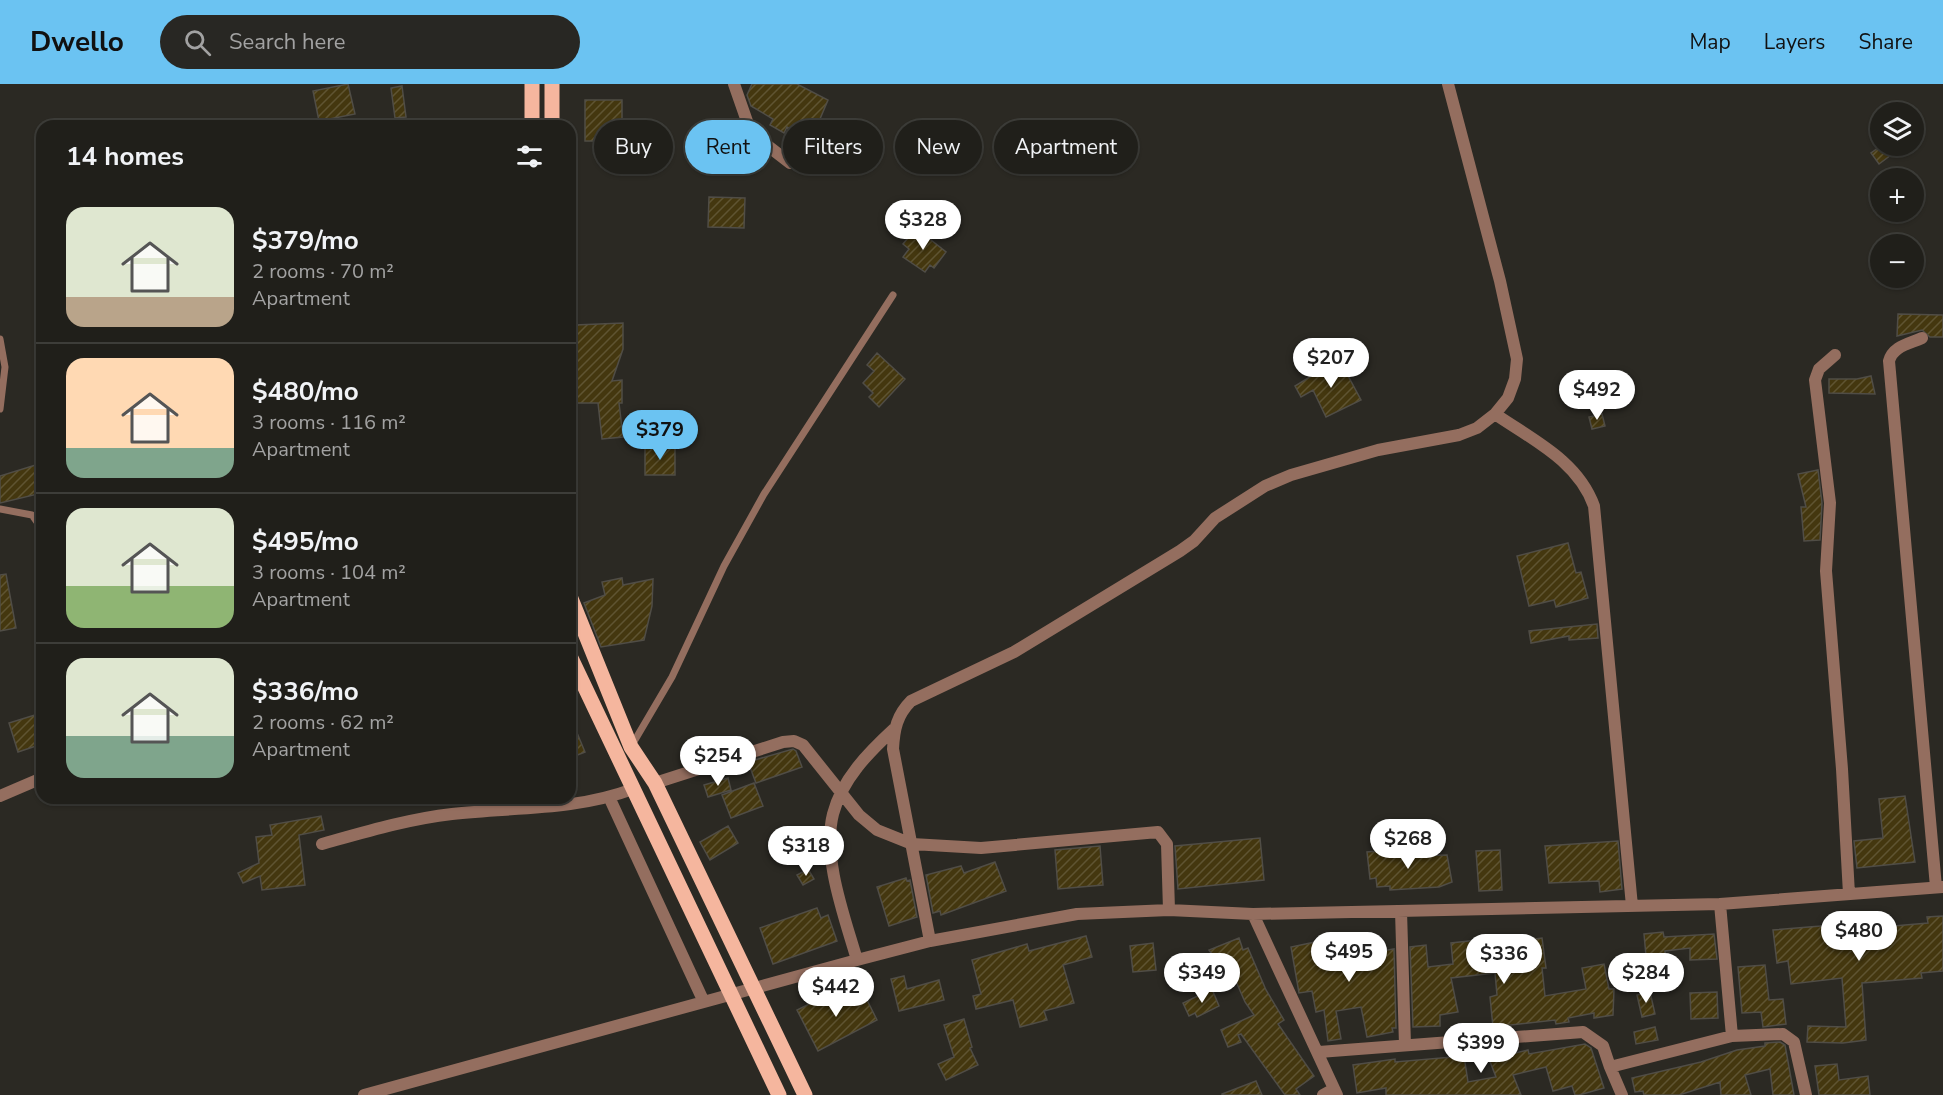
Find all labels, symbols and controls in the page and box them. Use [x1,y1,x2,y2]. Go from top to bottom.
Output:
search box [160,15,580,69]
text: Dwello [30,23,124,61]
icon: search [181,26,214,59]
text: Search here [229,27,346,57]
text: Map [1689,28,1731,56]
text: Layers [1764,28,1825,56]
text: Share [1858,28,1913,56]
map controls [1870,102,1924,288]
button: layers [1870,102,1924,156]
chip: Buy [594,120,673,174]
chip: Rent [685,120,771,174]
chip: Filters [783,120,883,174]
chip: New [895,120,982,174]
chip: Apartment [994,120,1138,174]
text: 14 homes [66,139,184,174]
icon: filters [513,140,546,173]
button: + [1870,168,1924,222]
pin: $328 [887,200,959,251]
text: $328 [899,206,947,233]
text: $379/mo [252,223,359,258]
icon: home [114,231,186,303]
button: − [1870,234,1924,288]
text: 2 rooms · 70 m² [252,258,394,285]
text: Apartment [252,285,350,312]
pin: $207 [1295,338,1367,389]
text: $207 [1307,344,1355,371]
pin: $492 [1561,370,1633,421]
text: $480/mo [252,374,359,409]
text: $492 [1573,376,1621,403]
icon: home [114,382,186,454]
text: 3 rooms · 116 m² [252,409,406,436]
pin: $379 [624,410,696,461]
text: $379 [636,416,684,443]
text: Apartment [252,436,350,463]
text: $495/mo [252,524,359,559]
icon: home [114,532,186,604]
text: 3 rooms · 104 m² [252,559,406,586]
text: Apartment [252,586,350,613]
text: $336/mo [252,674,359,709]
icon: home [114,682,186,754]
text: 2 rooms · 62 m² [252,709,394,736]
text: Apartment [252,736,350,763]
pin: $254 [682,736,754,787]
text: $254 [694,742,742,769]
pin: $268 [1372,819,1444,870]
text: $268 [1384,825,1432,852]
pin: $318 [770,826,842,877]
text: $318 [782,832,830,859]
pin: $480 [1823,911,1895,962]
text: $480 [1835,917,1883,944]
pin: $495 [1313,932,1385,983]
pin: $336 [1468,934,1540,985]
text: $495 [1325,938,1373,965]
text: $336 [1480,940,1528,967]
pin: $349 [1166,953,1238,1004]
pin: $284 [1610,953,1682,1004]
text: $349 [1178,959,1226,986]
text: $284 [1622,959,1670,986]
pin: $442 [800,967,872,1018]
text: $442 [812,973,860,1000]
pin: $399 [1445,1023,1517,1074]
text: $399 [1457,1029,1505,1056]

